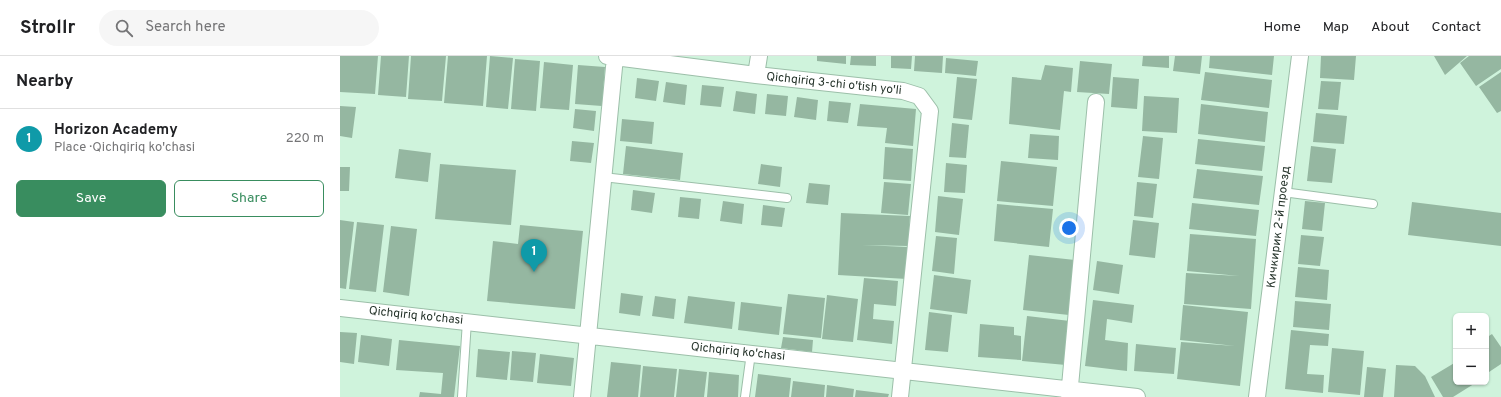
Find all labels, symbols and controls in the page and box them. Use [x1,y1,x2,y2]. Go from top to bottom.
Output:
search box [99,10,379,46]
text: Strollr [20,16,75,40]
icon: search [113,17,135,39]
text: Search here [145,18,225,37]
text: Home [1264,19,1301,36]
text: Map [1323,19,1349,36]
text: About [1371,19,1410,36]
text: Contact [1432,19,1481,36]
street label: Qichqiriq 3-chi o'tish yo'li [766,69,902,99]
text: Nearby [16,71,73,93]
text: Horizon Academy [54,121,178,140]
text: 1 [26,131,32,147]
text: 220 m [286,131,324,147]
text: Place · Qichqiriq ko'chasi [54,140,195,156]
street label: Кичкирик 2-й проезд [1264,165,1294,289]
button: Save [16,180,166,217]
button: Share [174,180,324,217]
your location [1059,218,1079,238]
pin: 1 [521,239,547,272]
street label: Qichqiriq ko'chasi [368,303,464,329]
map controls [1453,313,1489,385]
button: + [1453,313,1489,349]
street label: Qichqiriq ko'chasi [690,339,786,365]
button: − [1453,349,1489,385]

